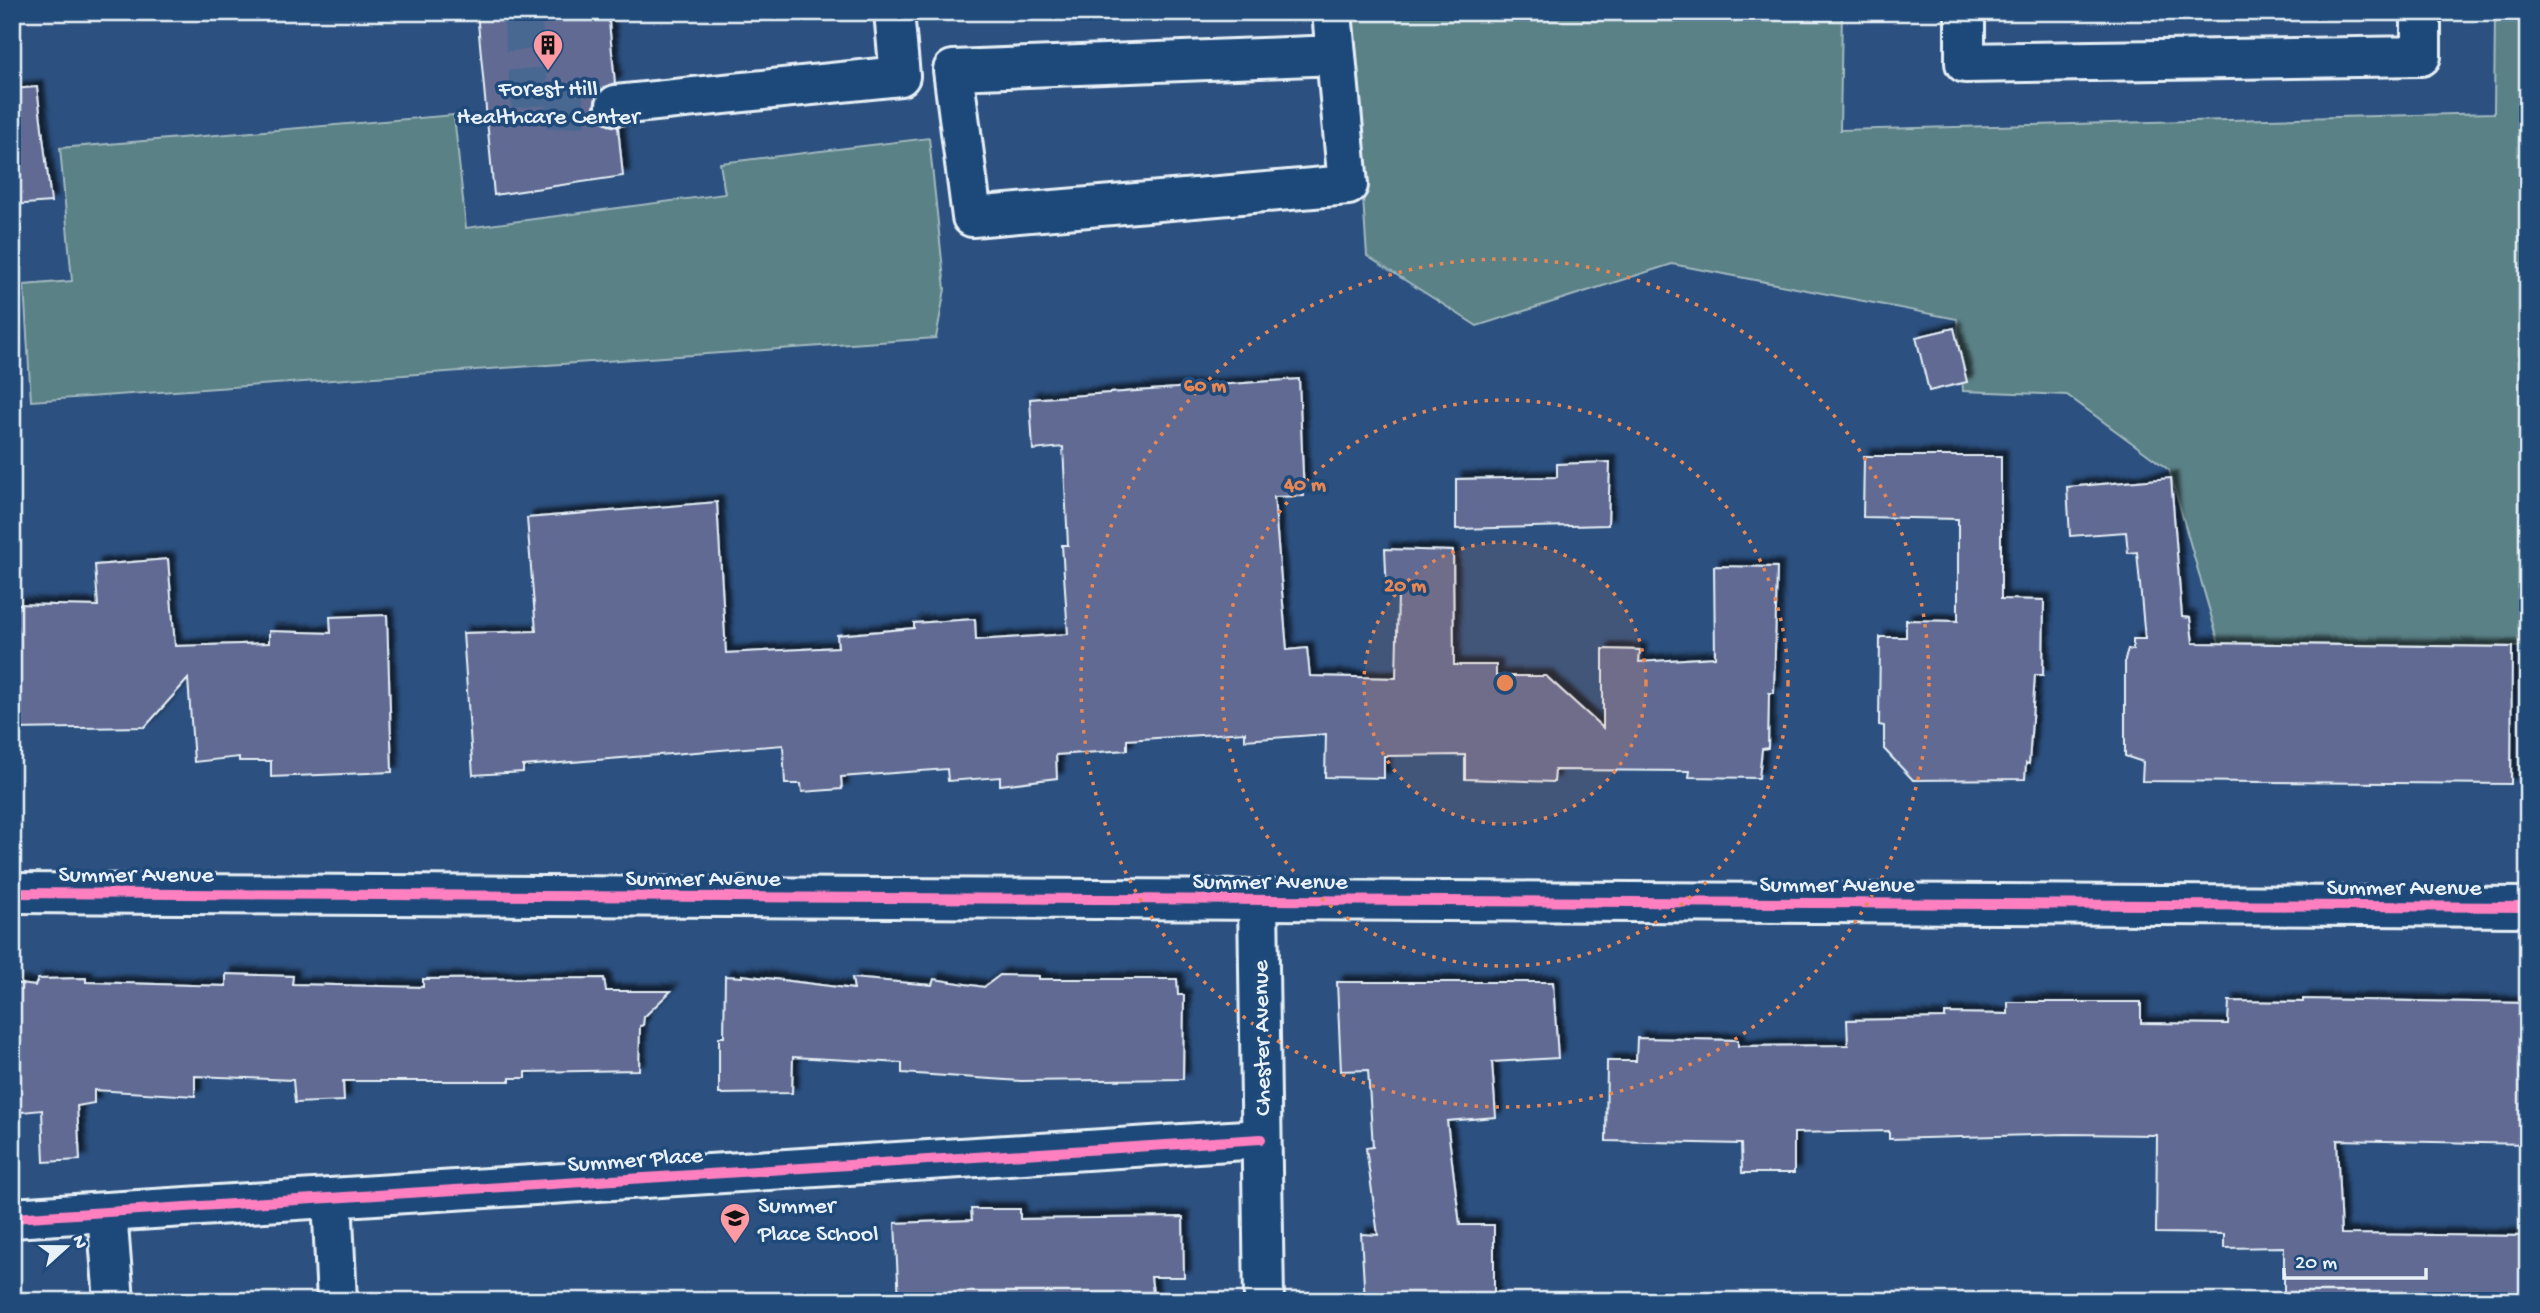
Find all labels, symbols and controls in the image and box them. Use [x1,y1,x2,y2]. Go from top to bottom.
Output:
building icon: Forest Hill Healthcare Center [531,28,565,72]
place label: Forest Hill Healthcare Center [457,76,642,133]
text: 60 m [1184,375,1226,400]
text: 40 m [1283,474,1326,499]
text: 20 m [1384,575,1426,600]
centre of rings [1493,671,1517,695]
street label: Summer Avenue [58,862,214,891]
street label: Summer Avenue [625,866,781,895]
street label: Summer Avenue [1192,869,1348,898]
street label: Summer Avenue [1759,872,1915,901]
street label: Summer Avenue [2326,875,2482,904]
street label: Chester Avenue [1248,959,1279,1116]
street label: Summer Place [567,1142,704,1181]
place label: Summer Place School [757,1193,878,1250]
school or university icon: Summer Place School [718,1201,752,1245]
north arrow [32,1212,102,1282]
text: N [66,1232,92,1252]
scale bar [2284,1236,2426,1280]
text: 20 m [2295,1252,2337,1277]

